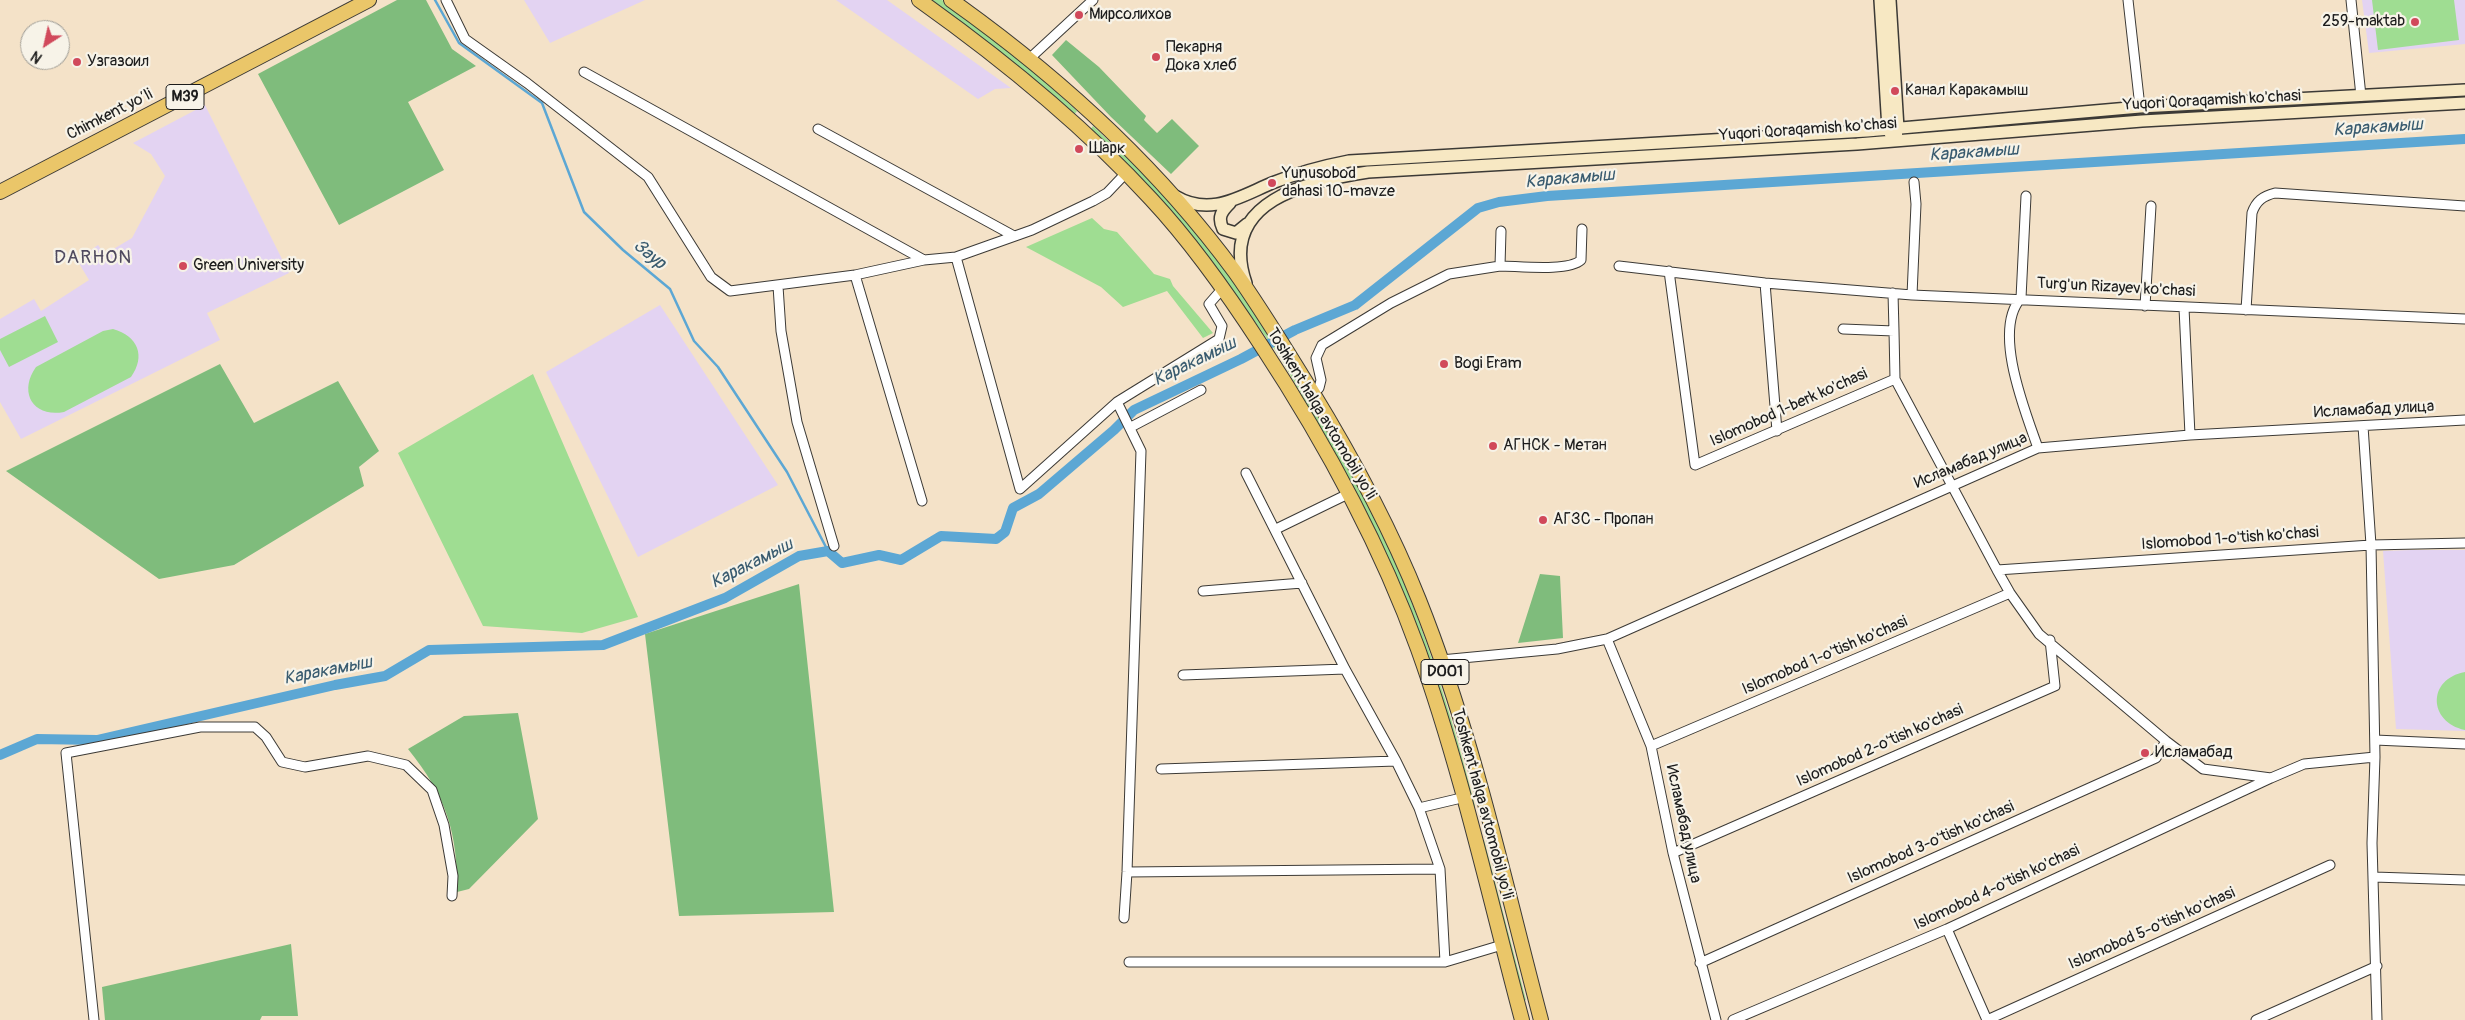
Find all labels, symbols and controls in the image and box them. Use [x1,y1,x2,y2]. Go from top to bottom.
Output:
place label: Мирсолихов [1089,5,1172,25]
marker: Мирсолихов [1073,9,1085,21]
place label: 259-maktab [2322,12,2405,32]
marker: 259-maktab [2409,16,2421,28]
north arrow [20,20,70,70]
place label: Пекарня Дока хлеб [1166,38,1237,76]
text: N [28,47,45,67]
marker: Пекарня Дока хлеб [1150,51,1162,63]
place label: Узгазоил [87,52,149,72]
marker: Узгазоил [71,56,83,68]
place label: Канал Каракамыш [1905,81,2028,101]
road number: M39 [166,84,204,110]
street label: Chimkent yo‘li [64,85,156,145]
marker: Канал Каракамыш [1889,85,1901,97]
street label: Yuqori Qoraqamish ko'chasi [2123,87,2301,115]
street label: Yuqori Qoraqamish ko'chasi [1718,114,1898,146]
water label: Каракамыш [2333,114,2423,142]
place label: Шарк [1089,139,1125,159]
water label: Каракамыш [1929,139,2019,167]
marker: Шарк [1073,143,1085,155]
place label: Yunusobod dahasi 10-mavze [1282,164,1395,202]
water label: Каракамыш [1525,164,1615,194]
marker: Yunusobod dahasi 10-mavze [1266,177,1278,189]
water label: Заур [628,235,670,275]
district label: DARHON [53,247,133,269]
place label: Green University [193,256,304,276]
marker: Green University [177,260,189,272]
street label: Turg'un Rizayev ko'chasi [2036,274,2196,302]
street label: Toshkent halqa avtomobil yo'li [1262,325,1380,503]
water label: Каракамыш [1150,333,1240,391]
place label: Bogi Eram [1454,354,1522,374]
marker: Bogi Eram [1438,358,1450,370]
street label: Islomobod 1-berk ko'chasi [1707,365,1871,451]
street label: Исламабад улица [2313,397,2435,423]
street label: Исламабад улица [1912,429,2030,493]
place label: АГНСК - Метан [1503,436,1607,456]
marker: АГНСК - Метан [1487,440,1499,452]
place label: АГЗС - Пропан [1553,510,1654,530]
marker: АГЗС - Пропан [1537,514,1549,526]
street label: Islomobod 1-o'tish ko'chasi [2141,523,2319,555]
water label: Каракамыш [707,534,797,594]
street label: Islomobod 1-o'tish ko'chasi [1739,612,1911,700]
water label: Каракамыш [282,652,374,690]
road number: D001 [1421,660,1469,684]
street label: Islomobod 2-o'tish ko'chasi [1794,701,1966,791]
street label: Toshkent halqa avtomobil yo'li [1447,706,1517,902]
place label: Исламабад [2155,743,2232,763]
marker: Исламабад [2139,747,2151,759]
street label: Исламабад улица [1661,763,1705,885]
street label: Islomobod 3-o'tish ko'chasi [1845,798,2017,888]
street label: Islomobod 4-o'tish ko'chasi [1911,841,2083,935]
street label: Islomobod 5-o'tish ko'chasi [2066,884,2238,974]

